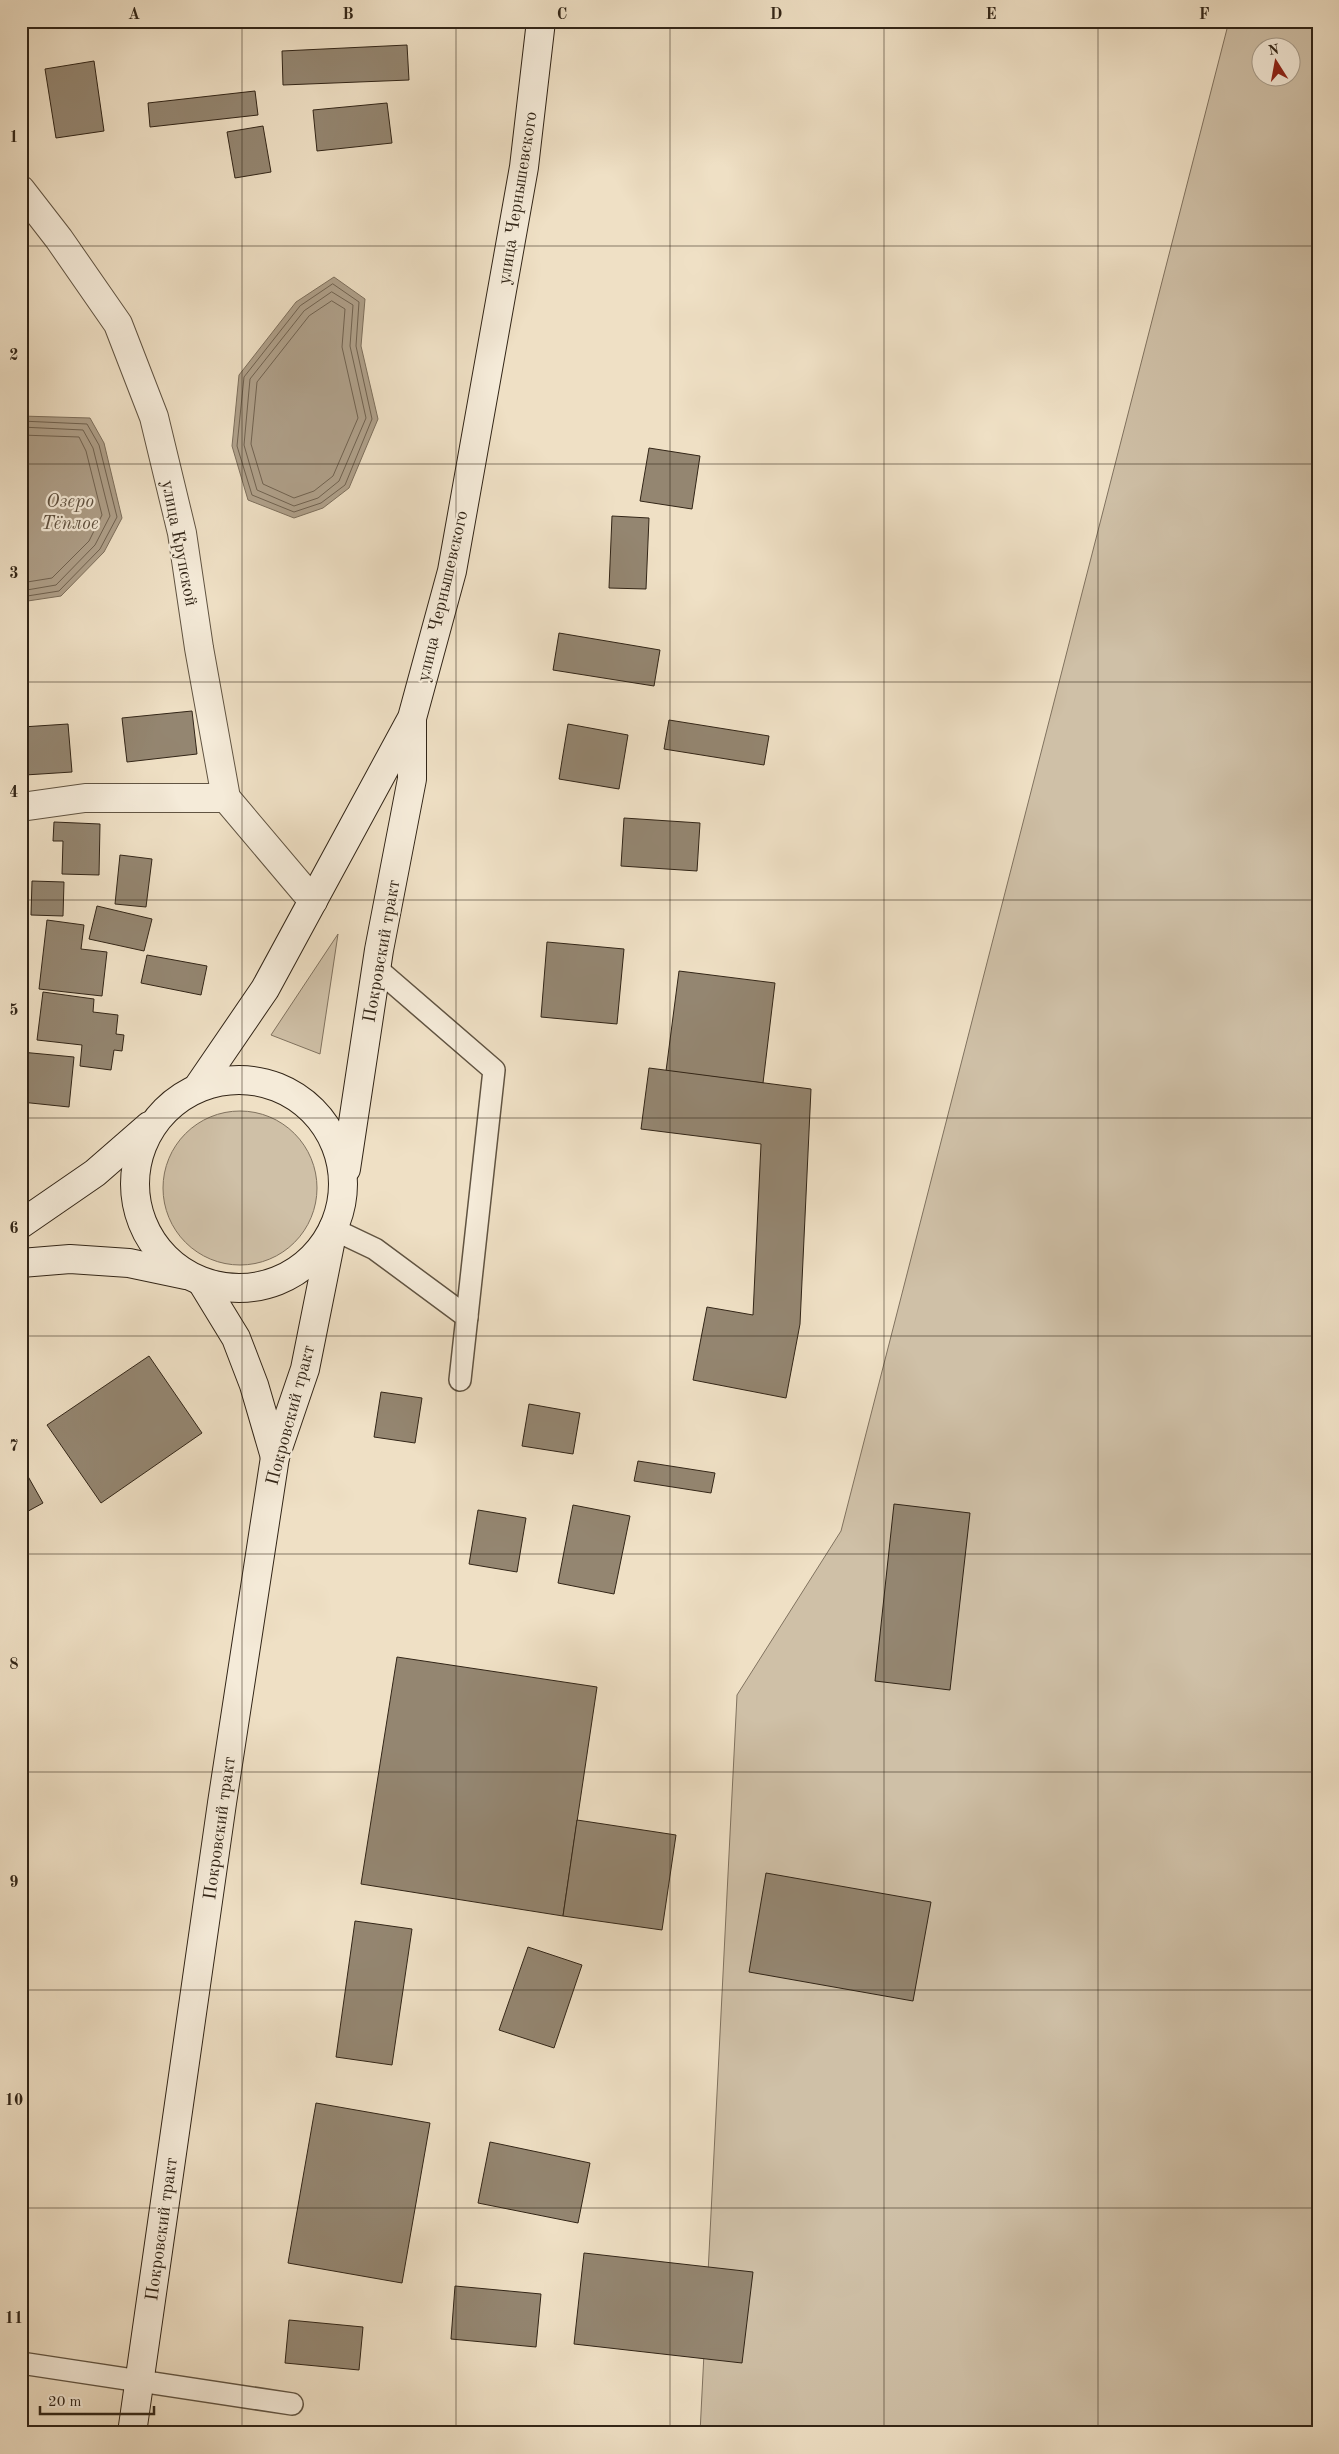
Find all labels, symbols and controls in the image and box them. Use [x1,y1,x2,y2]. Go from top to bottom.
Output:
text: A [128,7,140,23]
text: B [342,7,354,23]
text: C [557,7,567,23]
text: D [770,7,782,23]
text: E [985,7,997,23]
text: F [1199,7,1210,23]
north arrow [1252,38,1302,88]
text: N [1267,42,1281,58]
street label: улица Чернышевского [495,110,541,286]
text: 1 [9,130,19,146]
text: 2 [9,348,19,364]
street label: улица Крупской [158,479,200,608]
water label: Озеро Тёплое [41,493,99,534]
street label: улица Чернышевского [415,509,471,683]
text: 3 [9,566,19,582]
text: 4 [9,785,19,801]
street label: Покровский тракт [361,878,403,1024]
text: 5 [9,1003,19,1019]
text: 6 [9,1221,19,1237]
street label: Покровский тракт [264,1343,318,1487]
text: 7 [9,1439,19,1455]
text: 8 [9,1657,19,1673]
street label: Покровский тракт [201,1755,239,1901]
text: 9 [9,1875,19,1891]
text: 10 [5,2093,23,2109]
street label: Покровский тракт [143,2156,181,2302]
text: 11 [5,2311,23,2327]
scale bar [40,2384,154,2416]
text: 20 m [48,2395,82,2410]

